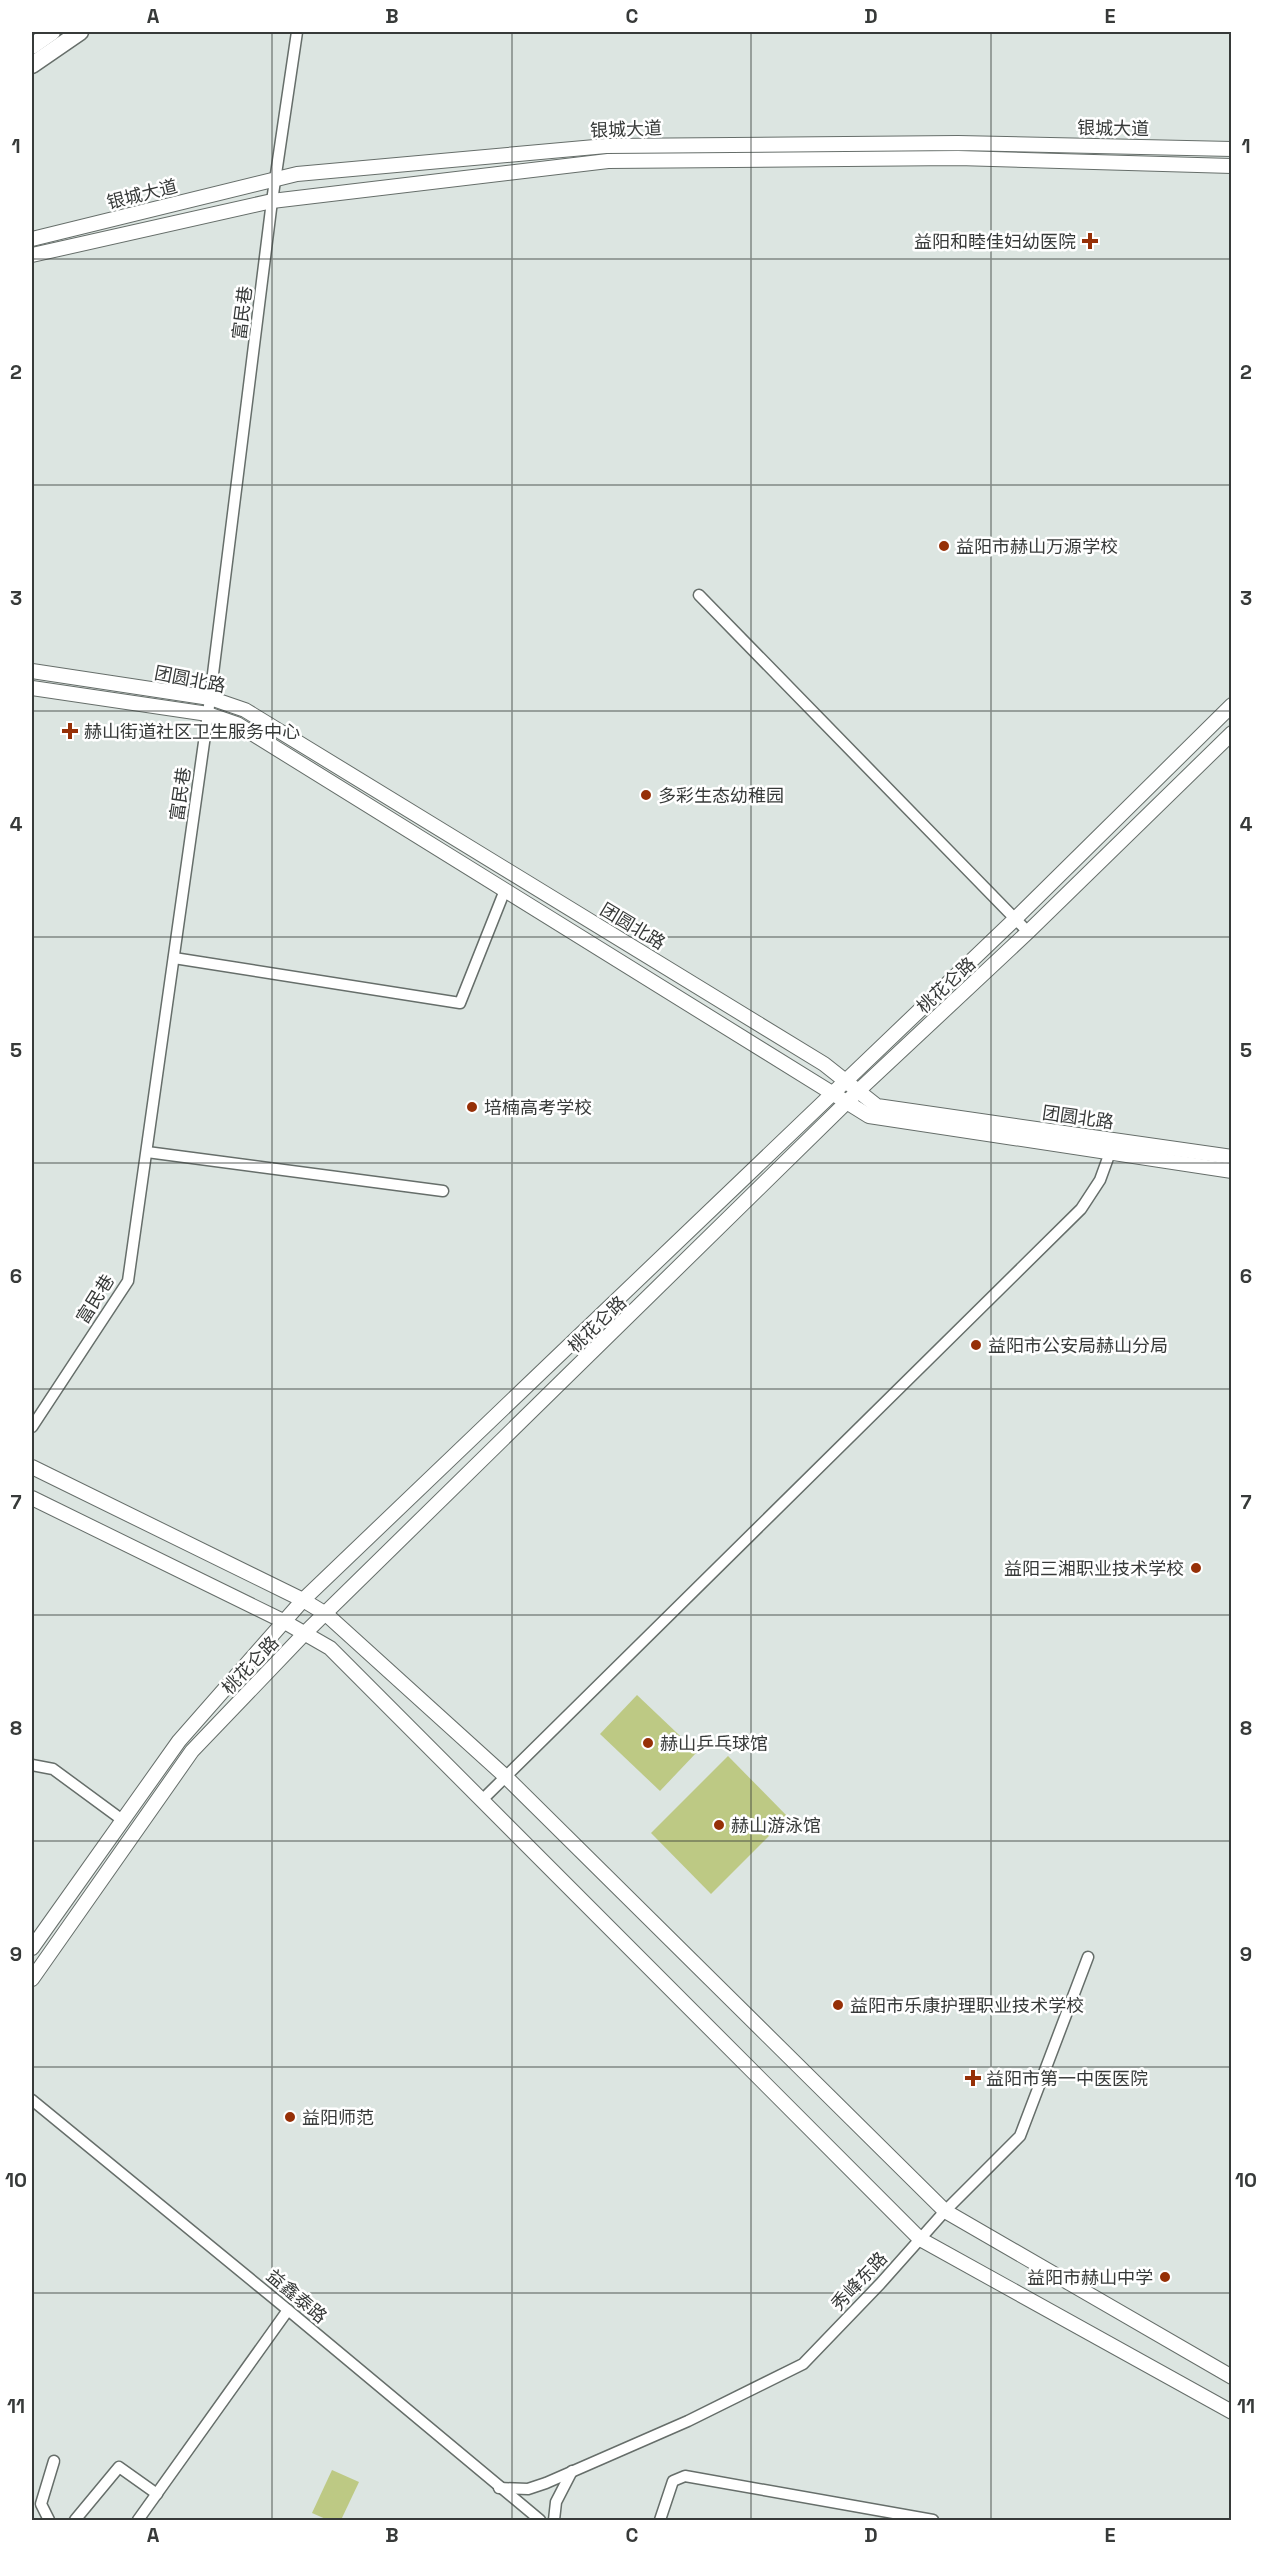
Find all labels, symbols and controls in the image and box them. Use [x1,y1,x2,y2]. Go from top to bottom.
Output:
text: A [147,3,160,29]
text: B [385,3,399,29]
text: C [626,3,639,29]
text: D [864,3,878,29]
text: E [1104,3,1116,29]
street label: 银城大道 [590,116,662,142]
street label: 银城大道 [1077,116,1149,140]
text: 1 [11,133,21,159]
text: 1 [1241,133,1251,159]
street label: 银城大道 [104,174,180,214]
place label: 益阳和睦佳妇幼医院 [914,230,1076,253]
marker: 益阳和睦佳妇幼医院 [1081,232,1099,250]
street label: 富民巷 [227,285,257,341]
text: 2 [10,359,22,385]
text: 2 [1240,359,1252,385]
place label: 益阳市赫山万源学校 [956,535,1118,558]
marker: 益阳市赫山万源学校 [937,539,951,553]
text: 3 [10,585,22,611]
text: 3 [1240,585,1252,611]
street label: 团圆北路 [152,661,228,697]
place label: 赫山街道社区卫生服务中心 [84,720,300,743]
marker: 赫山街道社区卫生服务中心 [61,722,79,740]
street label: 富民巷 [165,766,195,822]
place label: 多彩生态幼稚园 [658,784,784,807]
marker: 多彩生态幼稚园 [639,788,653,802]
text: 4 [10,811,23,837]
text: 4 [1240,811,1253,837]
street label: 团圆北路 [596,898,670,954]
street label: 桃花仑路 [912,952,980,1018]
text: 5 [10,1037,22,1063]
text: 5 [1240,1037,1252,1063]
place label: 培楠高考学校 [484,1096,592,1119]
marker: 培楠高考学校 [465,1100,479,1114]
street label: 团圆北路 [1041,1101,1115,1133]
text: 6 [10,1263,22,1289]
text: 6 [1240,1263,1252,1289]
street label: 富民巷 [71,1270,119,1328]
street label: 桃花仑路 [563,1291,631,1357]
place label: 益阳市公安局赫山分局 [988,1334,1168,1357]
marker: 益阳市公安局赫山分局 [969,1338,983,1352]
text: 7 [10,1489,22,1515]
text: 7 [1240,1489,1252,1515]
place label: 益阳三湘职业技术学校 [1004,1557,1184,1580]
marker: 益阳三湘职业技术学校 [1189,1561,1203,1575]
street label: 桃花仑路 [217,1631,283,1699]
text: 8 [10,1715,22,1741]
text: 8 [1240,1715,1252,1741]
place label: 赫山乒乓球馆 [660,1732,768,1755]
marker: 赫山乒乓球馆 [641,1736,655,1750]
place label: 赫山游泳馆 [731,1814,821,1837]
marker: 赫山游泳馆 [712,1818,726,1832]
text: 9 [10,1941,22,1967]
text: 9 [1240,1941,1252,1967]
place label: 益阳市乐康护理职业技术学校 [850,1994,1084,2017]
marker: 益阳市乐康护理职业技术学校 [831,1998,845,2012]
place label: 益阳市第一中医医院 [986,2067,1148,2090]
marker: 益阳市第一中医医院 [964,2069,982,2087]
place label: 益阳师范 [302,2106,374,2129]
marker: 益阳师范 [283,2110,297,2124]
text: 10 [5,2167,27,2193]
text: 10 [1235,2167,1257,2193]
street label: 秀峰东路 [826,2247,892,2315]
street label: 益鑫泰路 [262,2264,332,2328]
place label: 益阳市赫山中学 [1027,2266,1153,2289]
marker: 益阳市赫山中学 [1158,2270,1172,2284]
text: 11 [7,2393,25,2419]
text: 11 [1237,2393,1255,2419]
text: A [147,2522,160,2548]
text: B [385,2522,399,2548]
text: C [626,2522,639,2548]
text: D [864,2522,878,2548]
text: E [1104,2522,1116,2548]

